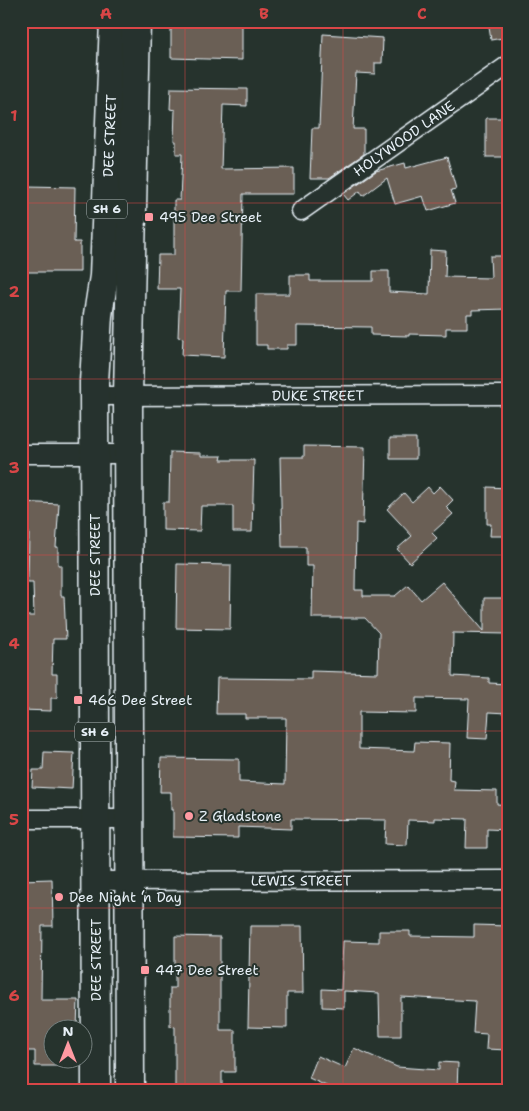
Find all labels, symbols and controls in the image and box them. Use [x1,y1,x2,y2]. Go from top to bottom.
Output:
text: A [100,3,112,24]
text: B [259,3,269,24]
text: C [417,3,427,24]
street label: DEE STREET [99,94,120,177]
street label: HOLYWOOD LANE [350,96,458,180]
text: 1 [10,105,18,126]
road number: SH 6 [87,200,127,218]
place label: 495 Dee Street [159,208,262,226]
marker: 495 Dee Street [143,211,155,223]
text: 2 [8,281,20,302]
street label: DUKE STREET [272,386,364,405]
text: 3 [8,457,20,478]
street label: DEE STREET [86,513,104,596]
text: 4 [8,633,20,654]
place label: 466 Dee Street [88,691,192,709]
marker: 466 Dee Street [72,694,84,706]
road number: SH 6 [75,722,115,742]
place label: Z Gladstone [199,807,282,825]
text: 5 [9,809,19,830]
marker: Z Gladstone [183,810,195,822]
street label: LEWIS STREET [251,871,352,890]
place label: Dee Night ‘n Day [69,888,182,906]
marker: Dee Night ‘n Day [53,891,65,903]
street label: DEE STREET [87,918,105,1001]
place label: 447 Dee Street [155,961,259,979]
marker: 447 Dee Street [139,964,151,976]
text: 6 [8,985,20,1006]
north arrow [42,1018,92,1068]
text: N [62,1022,74,1040]

